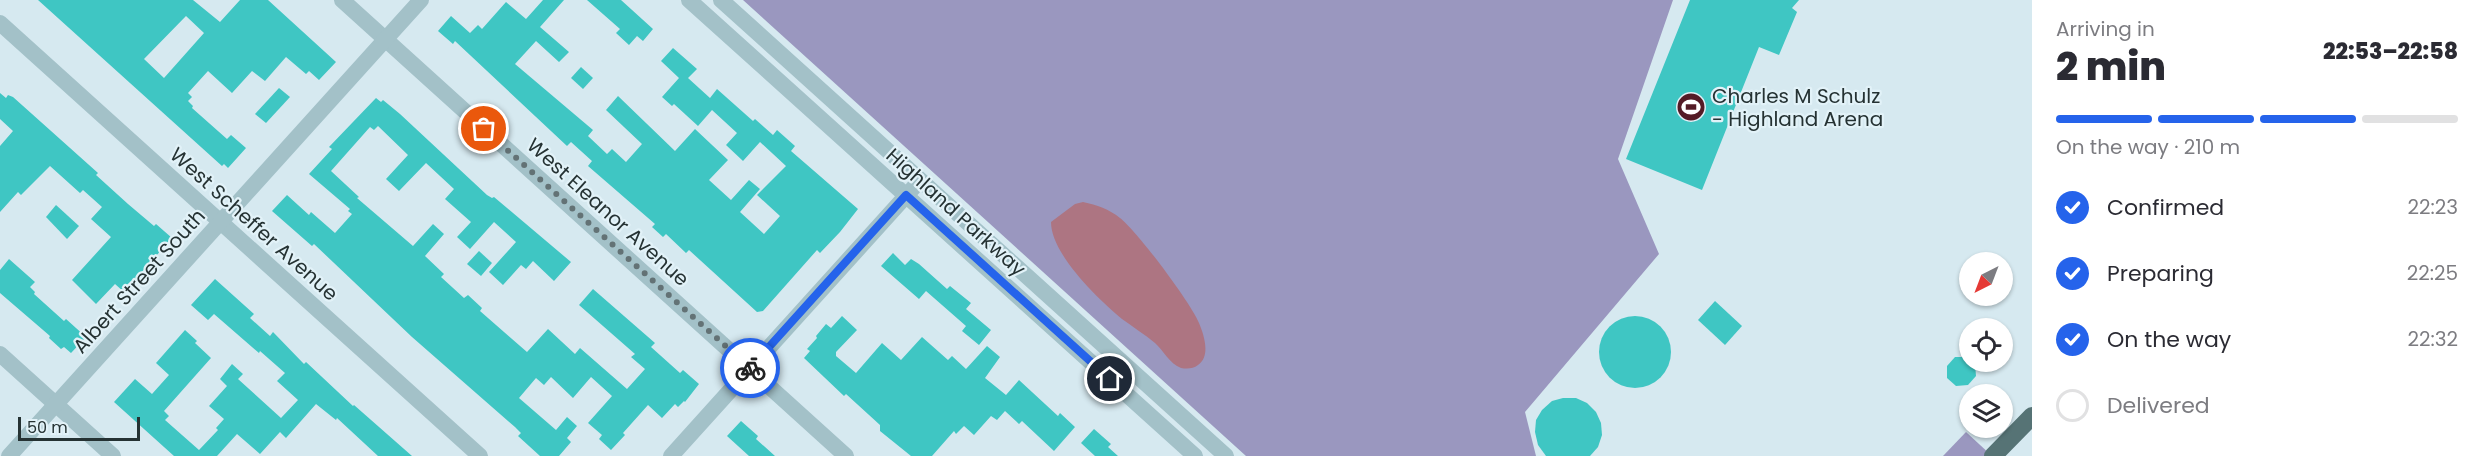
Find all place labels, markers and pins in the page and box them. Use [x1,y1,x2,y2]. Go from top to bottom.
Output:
place label: Charles M Schulz - Highland Arena [1712,82,1883,133]
sports icon: Charles M Schulz - Highland Arena [1675,91,1707,123]
pin [458,103,509,154]
pin [1084,353,1135,404]

